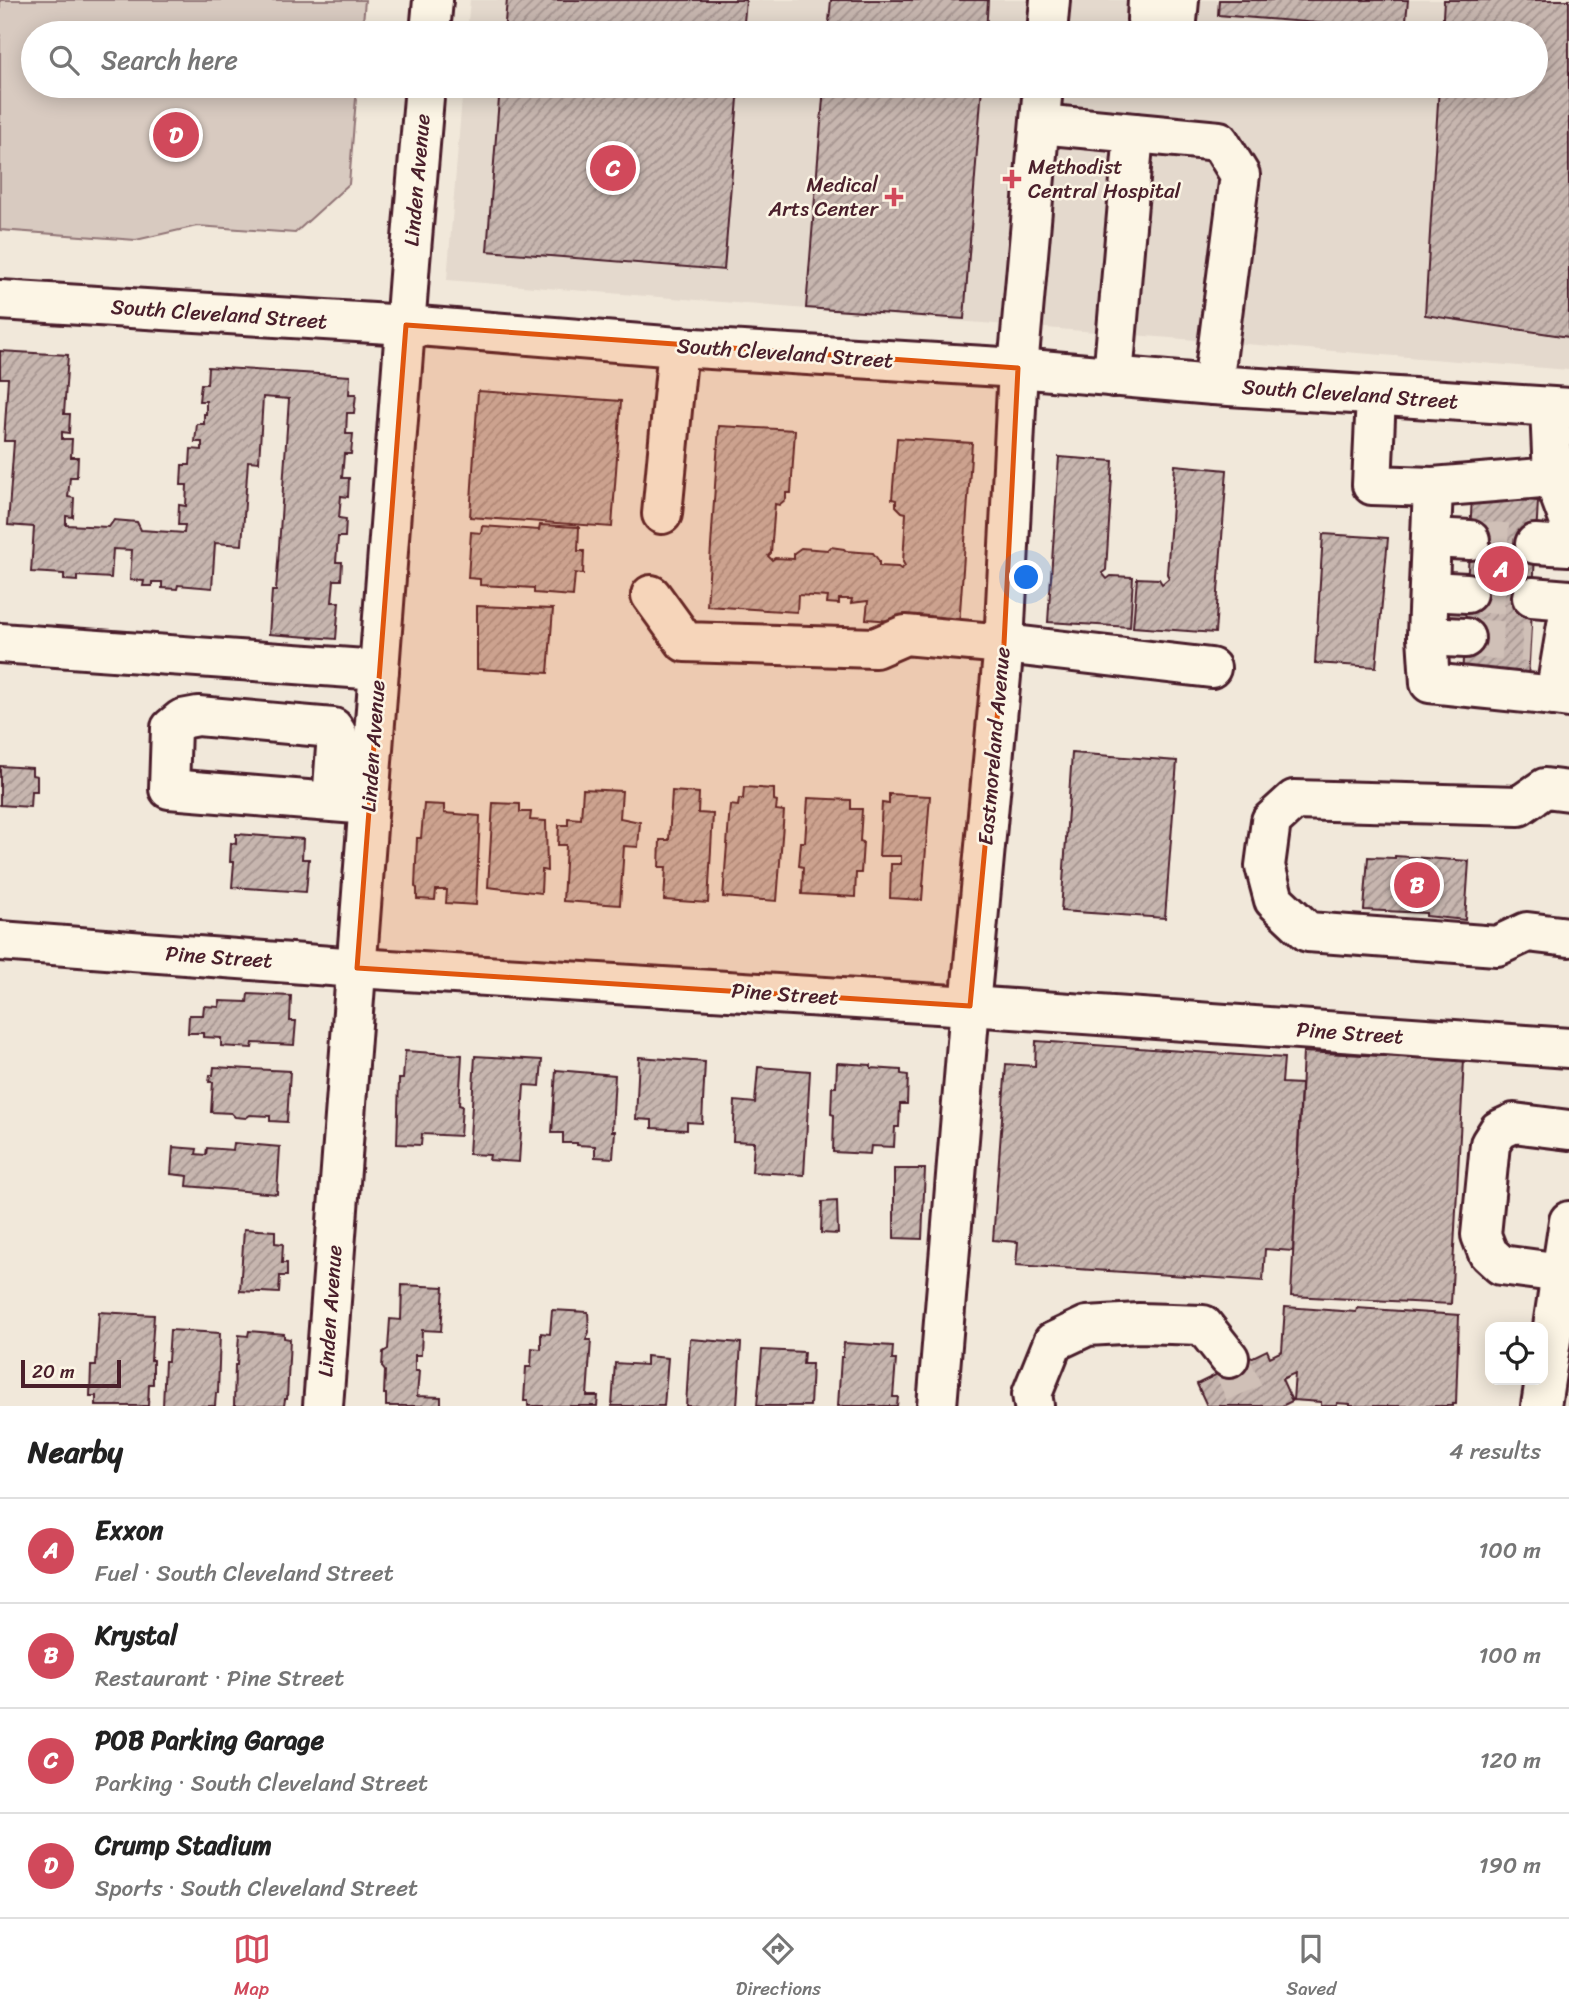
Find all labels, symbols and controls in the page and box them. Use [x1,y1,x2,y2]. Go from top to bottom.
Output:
search box [21,21,1548,98]
text: Search here [101,37,238,83]
icon: search [45,41,83,79]
pin: D [153,109,199,161]
street label: Linden Avenue [392,112,442,248]
pin: C [590,142,636,194]
place label: Methodist Central Hospital [1028,148,1182,210]
place label: Medical Arts Center [768,166,879,228]
marker: Methodist Central Hospital [1002,169,1022,189]
marker: Medical Arts Center [884,187,904,207]
street label: South Cleveland Street [110,287,328,341]
street label: South Cleveland Street [676,326,894,380]
street label: South Cleveland Street [1241,367,1459,421]
pin: A [1478,543,1524,595]
your location [1009,560,1043,594]
street label: Eastmoreland Avenue [966,645,1022,847]
street label: Linden Avenue [349,678,397,813]
pin: B [1394,859,1440,911]
street label: Pine Street [164,934,274,980]
street label: Pine Street [730,971,840,1017]
street label: Pine Street [1295,1010,1405,1056]
street label: Linden Avenue [306,1243,354,1378]
map controls [1485,1322,1548,1385]
button: locate [1485,1322,1548,1385]
text: 20 m [32,1355,75,1388]
scale bar [21,1357,121,1389]
text: Nearby [28,1425,123,1479]
text: 4 results [1449,1431,1541,1472]
text: Exxon [95,1507,163,1553]
text: A [43,1530,59,1571]
text: 100 m [1478,1530,1541,1571]
text: Fuel · South Cleveland Street [95,1553,394,1594]
text: Krystal [95,1612,177,1658]
text: B [44,1635,58,1676]
text: 100 m [1478,1635,1541,1676]
text: Restaurant · Pine Street [95,1658,344,1699]
text: POB Parking Garage [95,1717,324,1763]
text: C [44,1740,58,1781]
text: 120 m [1480,1740,1541,1781]
text: Parking · South Cleveland Street [95,1763,428,1804]
text: Crump Stadium [95,1822,272,1868]
text: D [44,1845,58,1886]
text: 190 m [1479,1845,1541,1886]
text: Sports · South Cleveland Street [95,1868,418,1909]
tab: Map [233,1930,271,2005]
tab: Directions [736,1930,821,2005]
tab: Saved [1286,1930,1336,2005]

